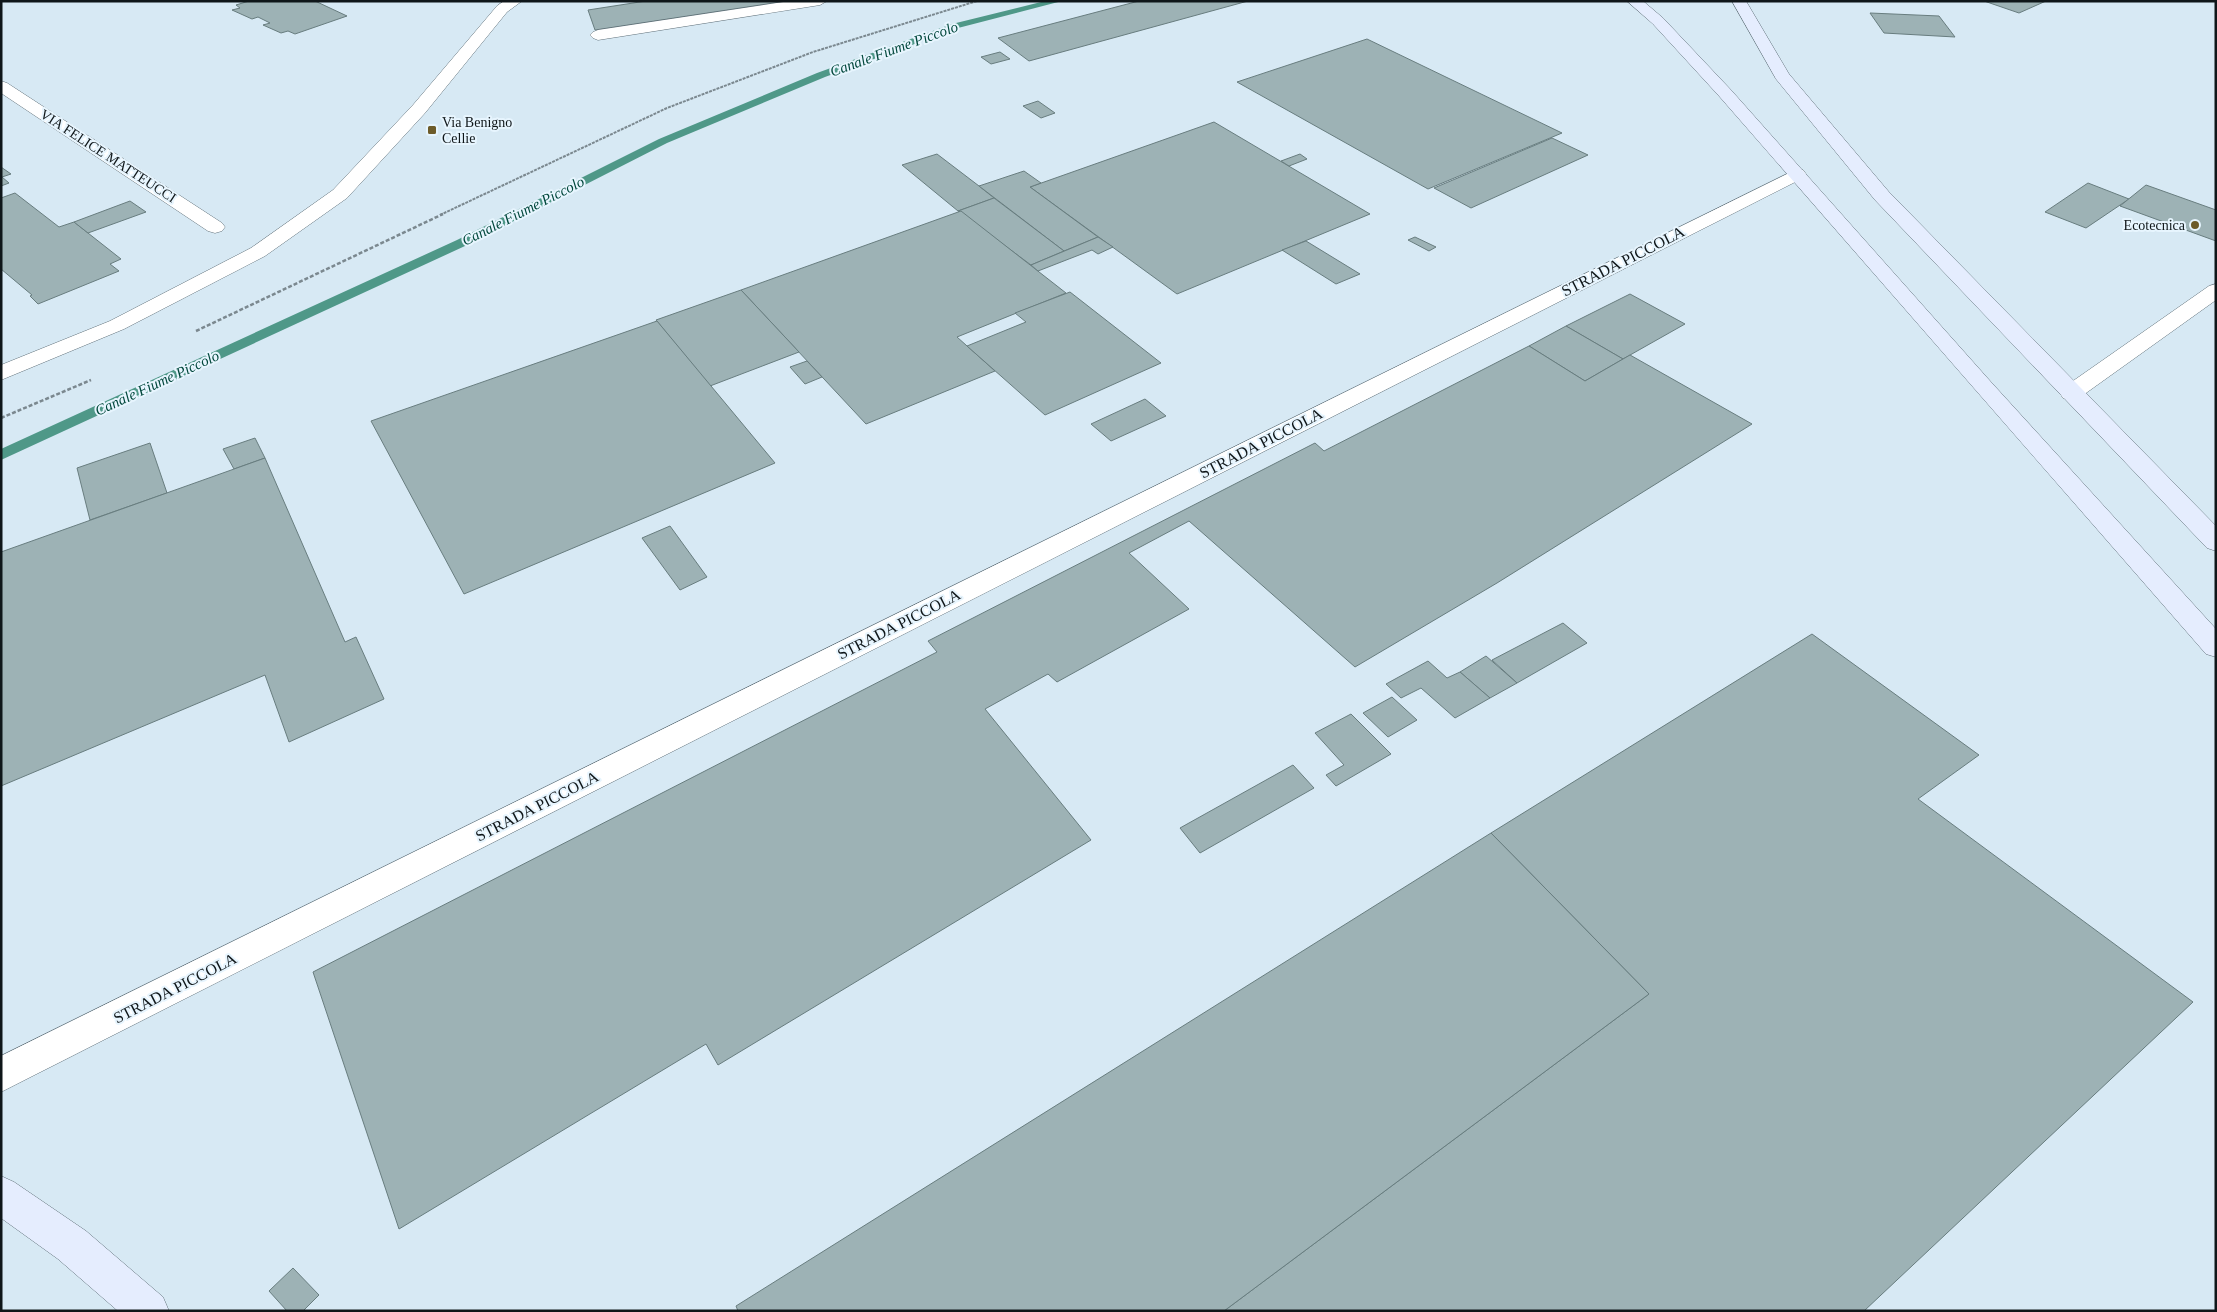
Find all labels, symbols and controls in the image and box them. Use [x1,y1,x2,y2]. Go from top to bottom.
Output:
water label: Canale Fiume Piccolo [828,18,961,80]
street label: VIA FELICE MATTEUCCI [37,107,179,206]
place label: Via Benigno Cellie [442,115,512,146]
marker: Via Benigno Cellie [426,124,438,136]
water label: Canale Fiume Piccolo [459,173,587,249]
place label: Ecotecnica [2124,218,2186,233]
marker: Ecotecnica [2189,219,2201,231]
street label: STRADA PICCOLA [1559,222,1688,299]
water label: Canale Fiume Piccolo [92,347,222,419]
street label: STRADA PICCOLA [1197,404,1326,481]
street label: STRADA PICCOLA [835,585,964,662]
street label: STRADA PICCOLA [473,767,602,844]
street label: STRADA PICCOLA [111,949,240,1026]

